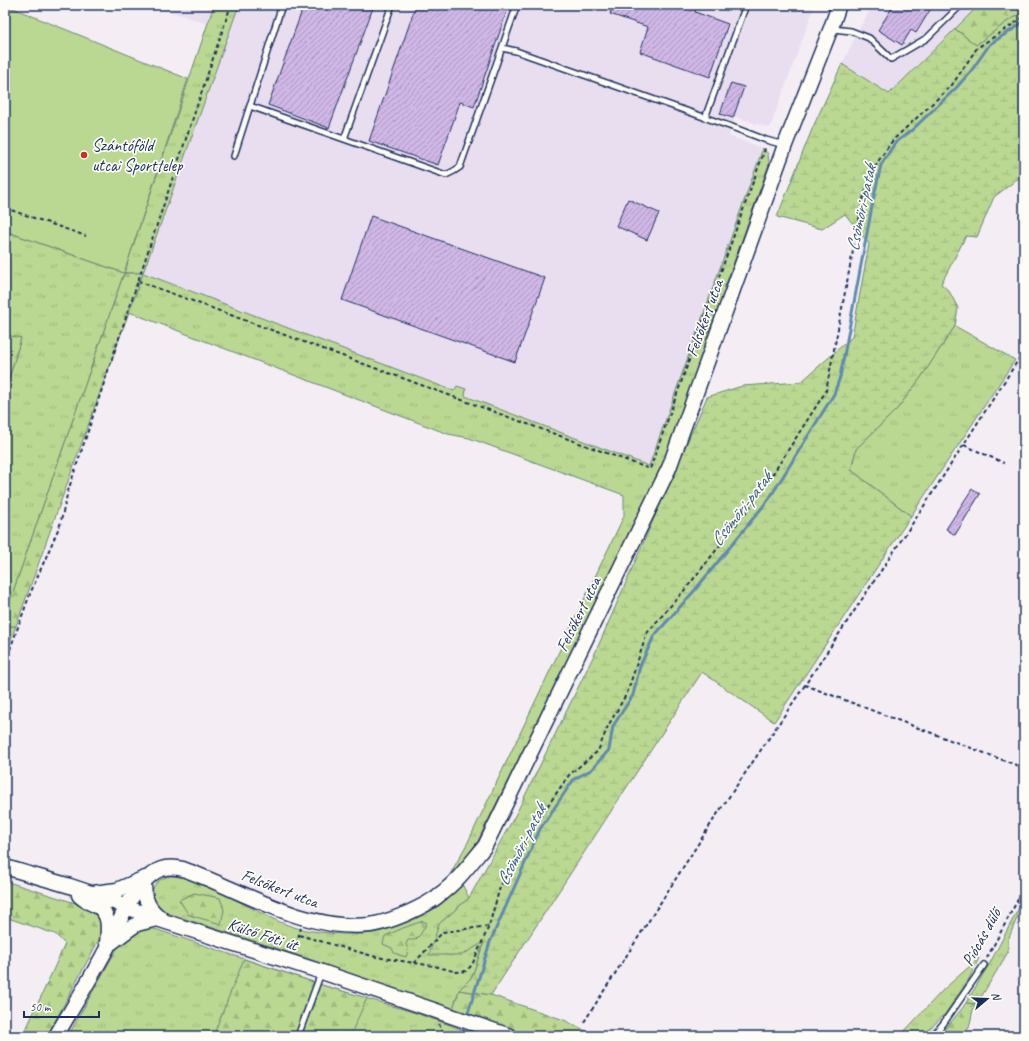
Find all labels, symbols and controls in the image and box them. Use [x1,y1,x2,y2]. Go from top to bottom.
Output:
place label: Szántóföld utcai Sporttelep [92,135,184,176]
marker: Szántóföld utcai Sporttelep [79,150,89,160]
water label: Csömöri-patak [841,160,882,253]
street label: Felsőkert utca [681,275,729,360]
water label: Csömöri-patak [705,465,779,550]
street label: Felsőkert utca [551,572,606,655]
water label: Csömöri-patak [491,798,552,889]
street label: Felsőkert utca [239,864,323,913]
street label: Piócás dűlő [957,902,1007,970]
street label: Külső Fóti út [225,913,303,956]
north arrow [967,979,1007,1019]
text: N [989,990,1005,1003]
scale bar [24,993,99,1019]
text: 50 m [30,999,52,1015]

